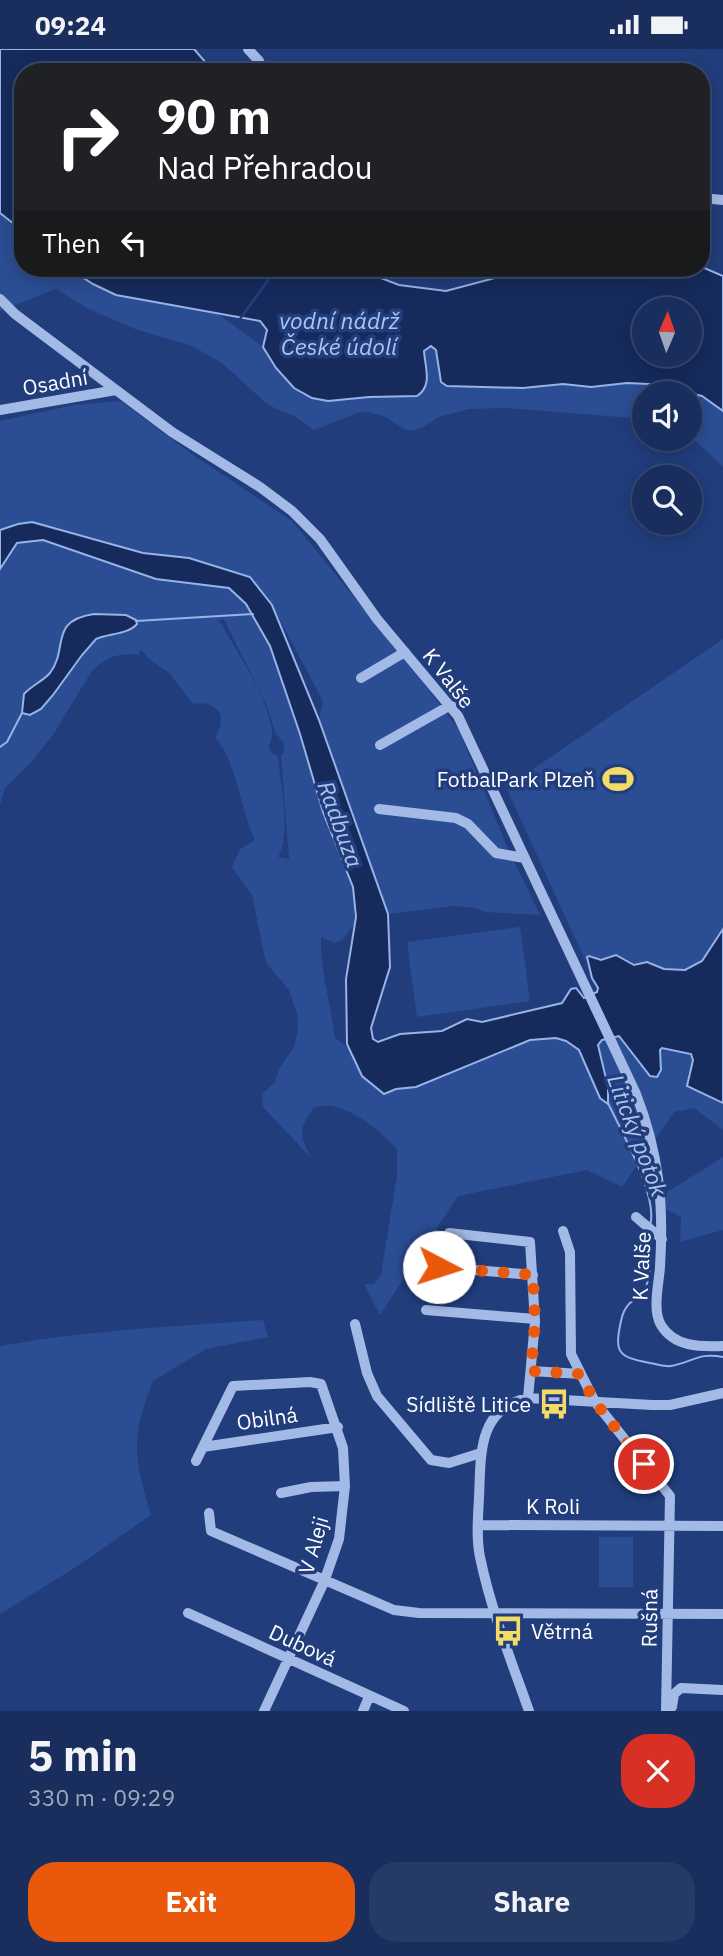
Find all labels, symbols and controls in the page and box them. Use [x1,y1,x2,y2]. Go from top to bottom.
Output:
text: 09:24 [35,8,106,42]
text: 90 m [157,84,271,147]
icon: right [42,91,133,182]
text: Nad Přehradou [157,146,373,188]
icon: left [115,224,153,262]
text: Then [42,226,101,260]
north arrow [632,297,702,367]
map controls [632,297,702,535]
water label: vodní nádrž České údolí [279,305,401,361]
street label: Osadní [20,363,90,401]
button: sound [632,381,702,451]
button: search [632,465,702,535]
street label: K Valše [417,642,481,714]
sports icon: FotbalPark Plzeň [601,762,635,796]
place label: FotbalPark Plzeň [437,765,595,793]
water label: Radbuza [311,776,371,872]
water label: Litický potok [601,1070,675,1201]
position arrow [402,1230,476,1304]
street label: K Valše [625,1231,657,1301]
bus stop icon: Sídliště Litice [537,1387,571,1421]
place label: Sídliště Litice [406,1390,531,1418]
street label: Obilná [235,1400,299,1436]
pin [614,1434,674,1494]
icon: arrive [625,1445,663,1483]
street label: K Roli [526,1492,580,1520]
street label: V Aleji [291,1513,335,1577]
street label: Rušná [634,1588,664,1648]
bus stop icon: Větrná [491,1614,525,1648]
street label: Dubová [265,1617,341,1673]
place label: Větrná [531,1617,593,1645]
text: 5 min [28,1728,138,1783]
button: close [621,1734,695,1808]
text: 330 m · 09:29 [28,1782,175,1812]
button: Exit [28,1862,355,1942]
button: Share [369,1862,695,1942]

